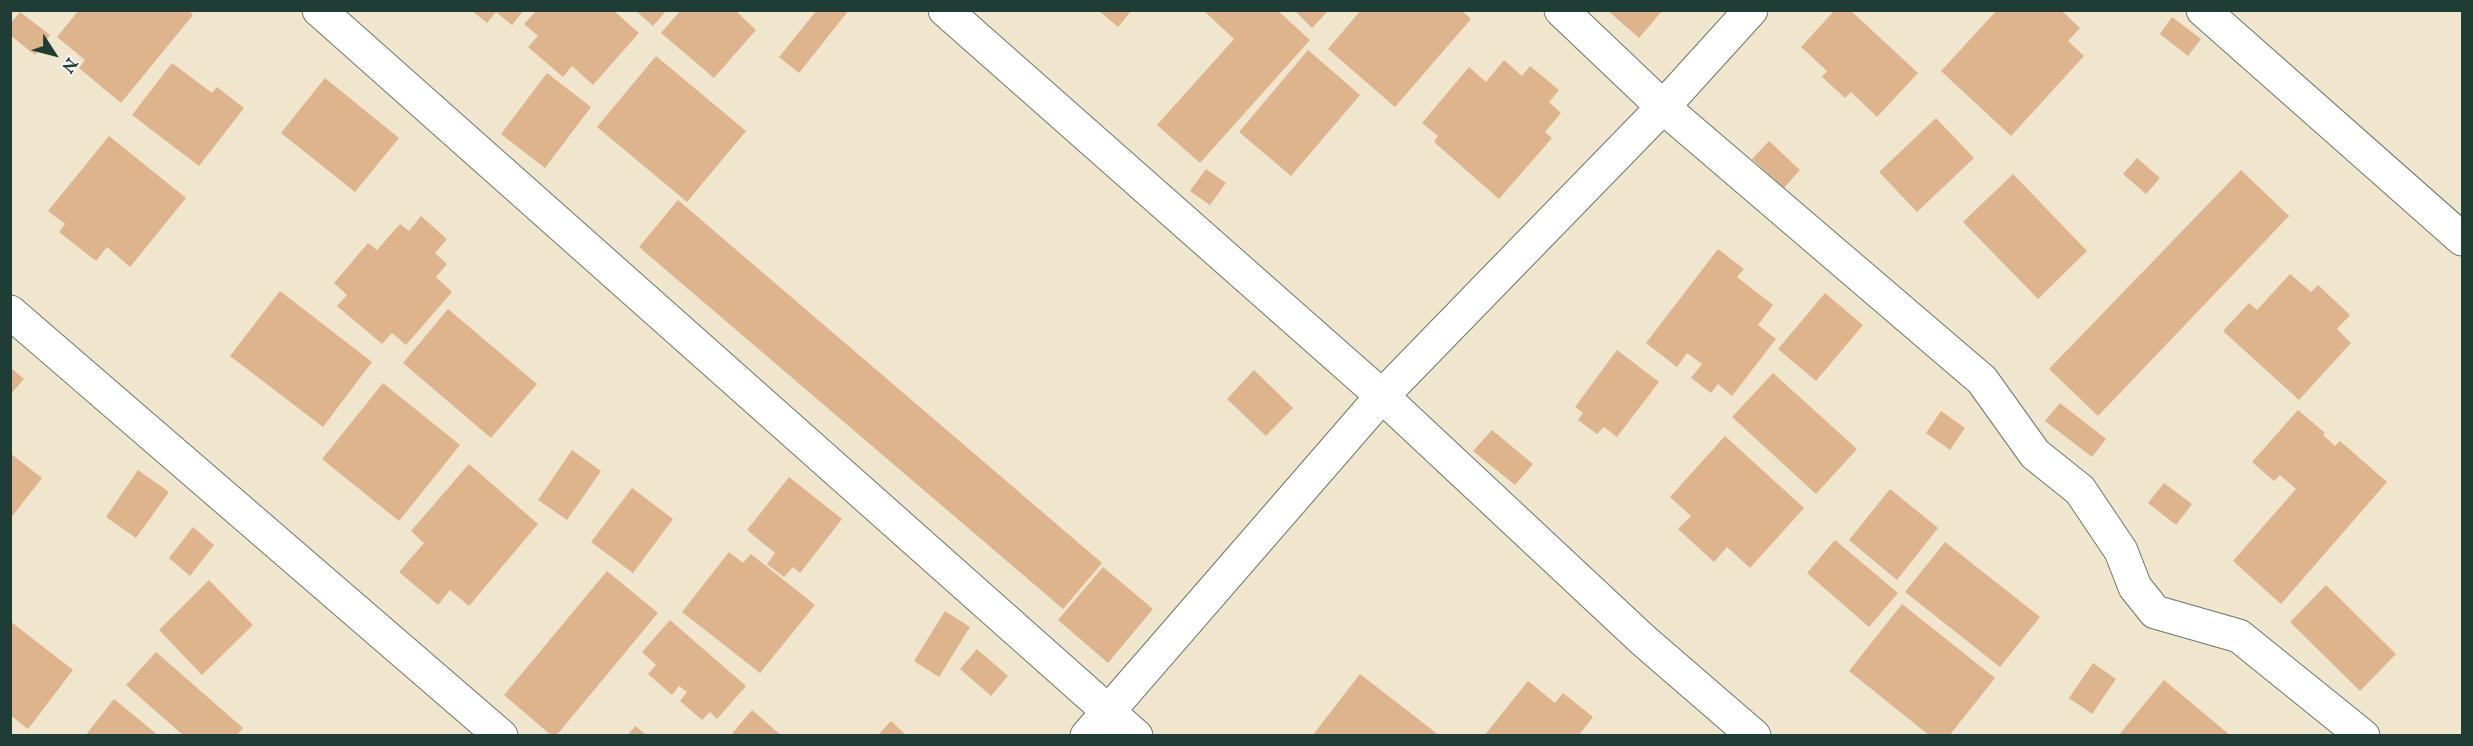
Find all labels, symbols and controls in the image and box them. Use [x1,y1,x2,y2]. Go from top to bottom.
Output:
north arrow [24,24,84,84]
text: N [56,53,81,76]

